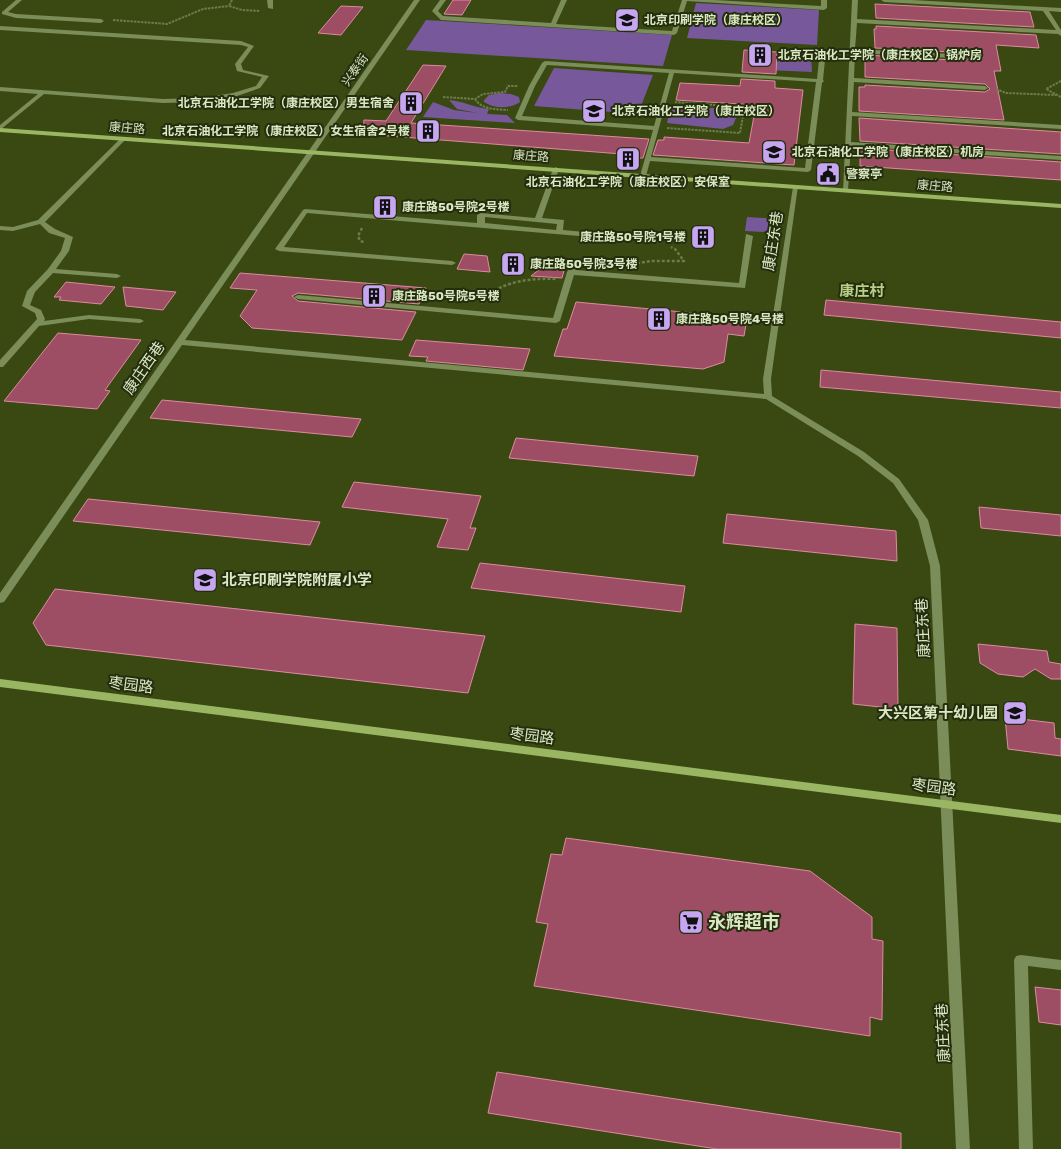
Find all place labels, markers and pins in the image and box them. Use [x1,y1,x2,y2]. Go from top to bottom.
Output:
school or university icon: 北京印刷学院（康庄校区） [614,7,640,33]
place label: 北京印刷学院（康庄校区） [644,13,788,27]
building icon: 北京石油化工学院（康庄校区）锅炉房 [747,42,773,68]
place label: 北京石油化工学院（康庄校区）锅炉房 [778,48,982,62]
building icon: 北京石油化工学院（康庄校区）男生宿舍 [398,90,424,116]
place label: 北京石油化工学院（康庄校区）男生宿舍 [178,96,394,110]
school or university icon: 北京石油化工学院（康庄校区） [581,98,607,124]
place label: 北京石油化工学院（康庄校区） [612,104,780,118]
building icon: 北京石油化工学院（康庄校区）女生宿舍2号楼 [415,118,441,144]
place label: 北京石油化工学院（康庄校区）女生宿舍2号楼 [162,124,410,138]
school or university icon: 北京石油化工学院（康庄校区）机房 [761,139,787,165]
place label: 北京石油化工学院（康庄校区）机房 [792,145,984,159]
building icon: 北京石油化工学院（康庄校区）安保室 [615,146,641,172]
public building icon: 警察亭 [815,161,841,187]
place label: 警察亭 [846,167,882,181]
place label: 北京石油化工学院（康庄校区）安保室 [526,175,730,189]
building icon: 康庄路50号院2号楼 [372,194,398,220]
place label: 康庄路50号院2号楼 [402,200,510,214]
building icon: 康庄路50号院1号楼 [690,224,716,250]
place label: 康庄路50号院1号楼 [580,230,686,244]
building icon: 康庄路50号院3号楼 [500,251,526,277]
place label: 康庄路50号院3号楼 [530,257,638,271]
building icon: 康庄路50号院5号楼 [361,283,387,309]
place label: 康庄路50号院5号楼 [392,289,500,303]
building icon: 康庄路50号院4号楼 [646,306,672,332]
place label: 康庄路50号院4号楼 [676,312,784,326]
school or university icon: 北京印刷学院附属小学 [192,567,218,593]
place label: 北京印刷学院附属小学 [222,571,372,589]
school or university icon: 大兴区第十幼儿园 [1002,700,1028,726]
place label: 大兴区第十幼儿园 [878,704,998,722]
supermarket icon: 永辉超市 [678,909,704,935]
place label: 永辉超市 [708,911,780,933]

